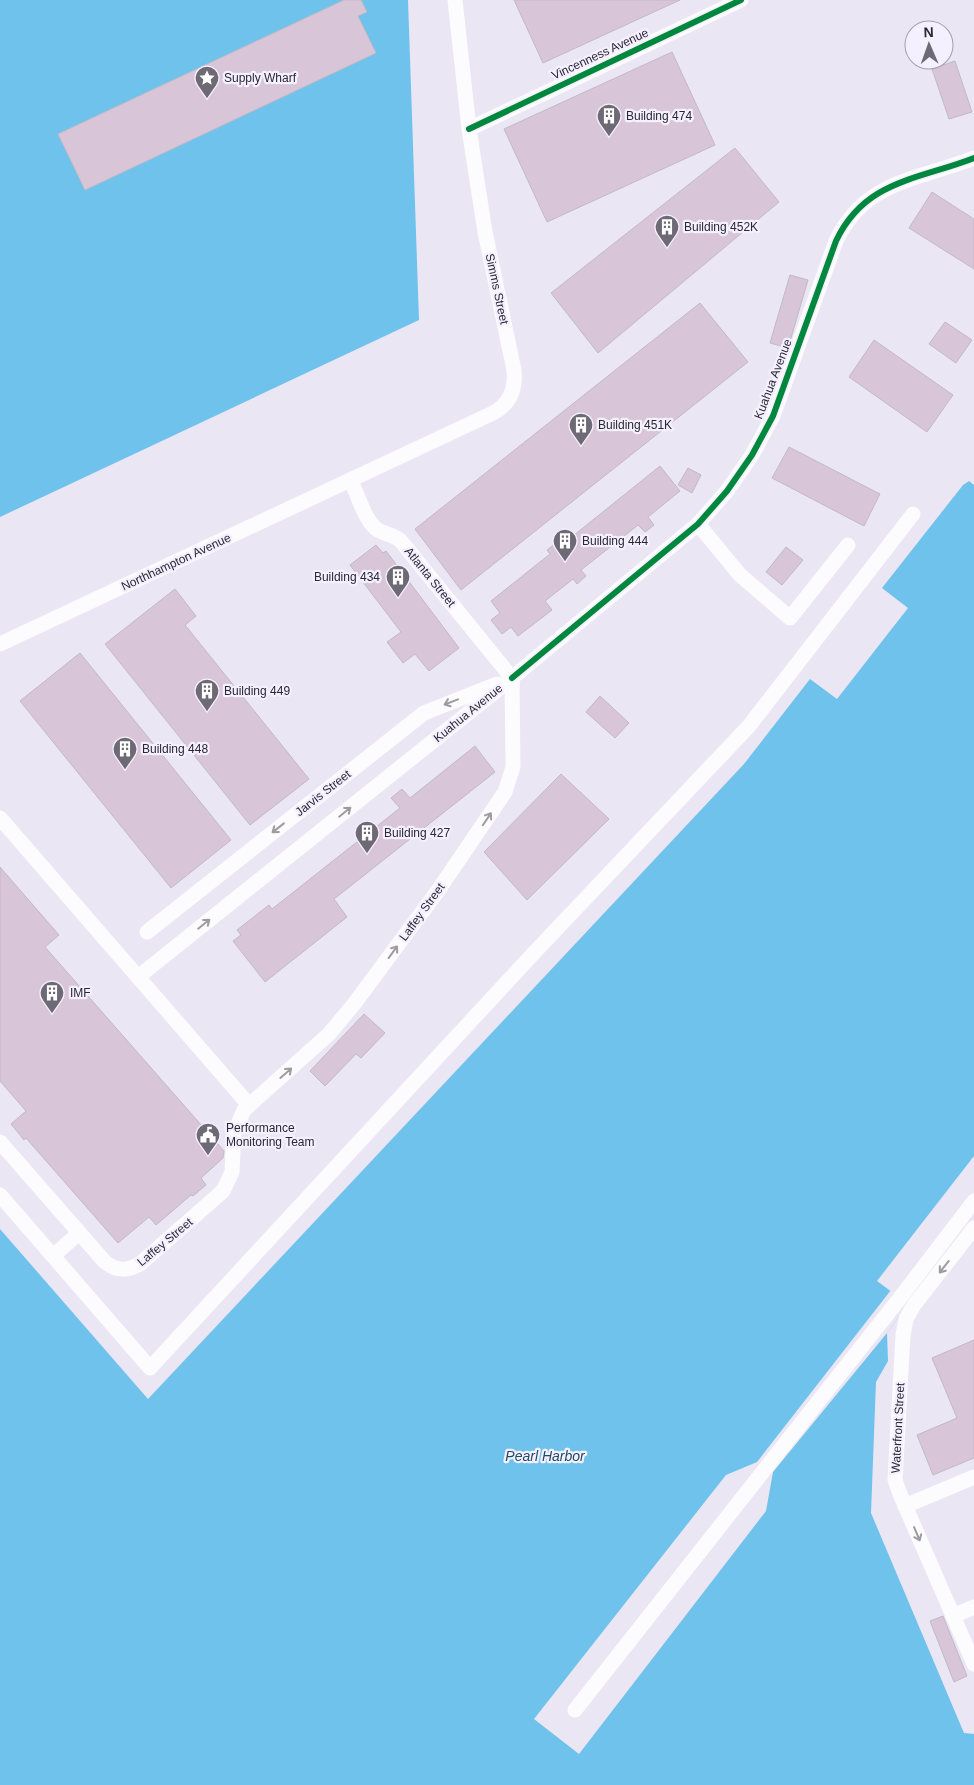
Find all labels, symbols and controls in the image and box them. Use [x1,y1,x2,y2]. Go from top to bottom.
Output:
north arrow [904,20,954,70]
text: N [923,24,934,40]
street label: Vincenness Avenue [549,25,651,83]
place icon: Supply Wharf [194,65,220,99]
place label: Supply Wharf [224,71,297,85]
building icon: Building 474 [596,103,622,137]
place label: Building 474 [626,109,692,123]
building icon: Building 452K [654,214,680,248]
place label: Building 452K [684,220,758,234]
street label: Simms Street [483,252,511,326]
street label: Kuahua Avenue [751,337,795,421]
building icon: Building 451K [568,412,594,446]
place label: Building 451K [598,418,672,432]
building icon: Building 444 [552,528,578,562]
street label: Northhampton Avenue [119,530,233,594]
place label: Building 444 [582,534,648,548]
street label: Atlanta Street [402,544,459,610]
building icon: Building 434 [385,564,411,598]
place label: Building 434 [314,570,380,584]
building icon: Building 449 [194,678,220,712]
street label: Kuahua Avenue [431,681,506,745]
place label: Building 449 [224,684,290,698]
one-way arrow [443,698,459,707]
building icon: Building 448 [112,736,138,770]
place label: Building 448 [142,742,208,756]
street label: Jarvis Street [292,767,354,819]
one-way arrow [338,807,351,818]
one-way arrow [482,812,492,826]
building icon: Building 427 [354,820,380,854]
one-way arrow [272,823,285,834]
place label: Building 427 [384,826,450,840]
street label: Laffey Street [396,880,448,944]
one-way arrow [197,919,210,930]
one-way arrow [388,945,398,959]
building icon: IMF [39,980,65,1014]
place label: IMF [70,986,91,1000]
one-way arrow [280,1068,293,1079]
place label: Performance Monitoring Team [226,1121,315,1149]
public building icon: Performance Monitoring Team [195,1122,221,1156]
street label: Laffey Street [135,1214,196,1269]
one-way arrow [939,1260,949,1274]
street label: Waterfront Street [889,1382,907,1474]
water label: Pearl Harbor [505,1448,586,1464]
one-way arrow [913,1526,923,1541]

